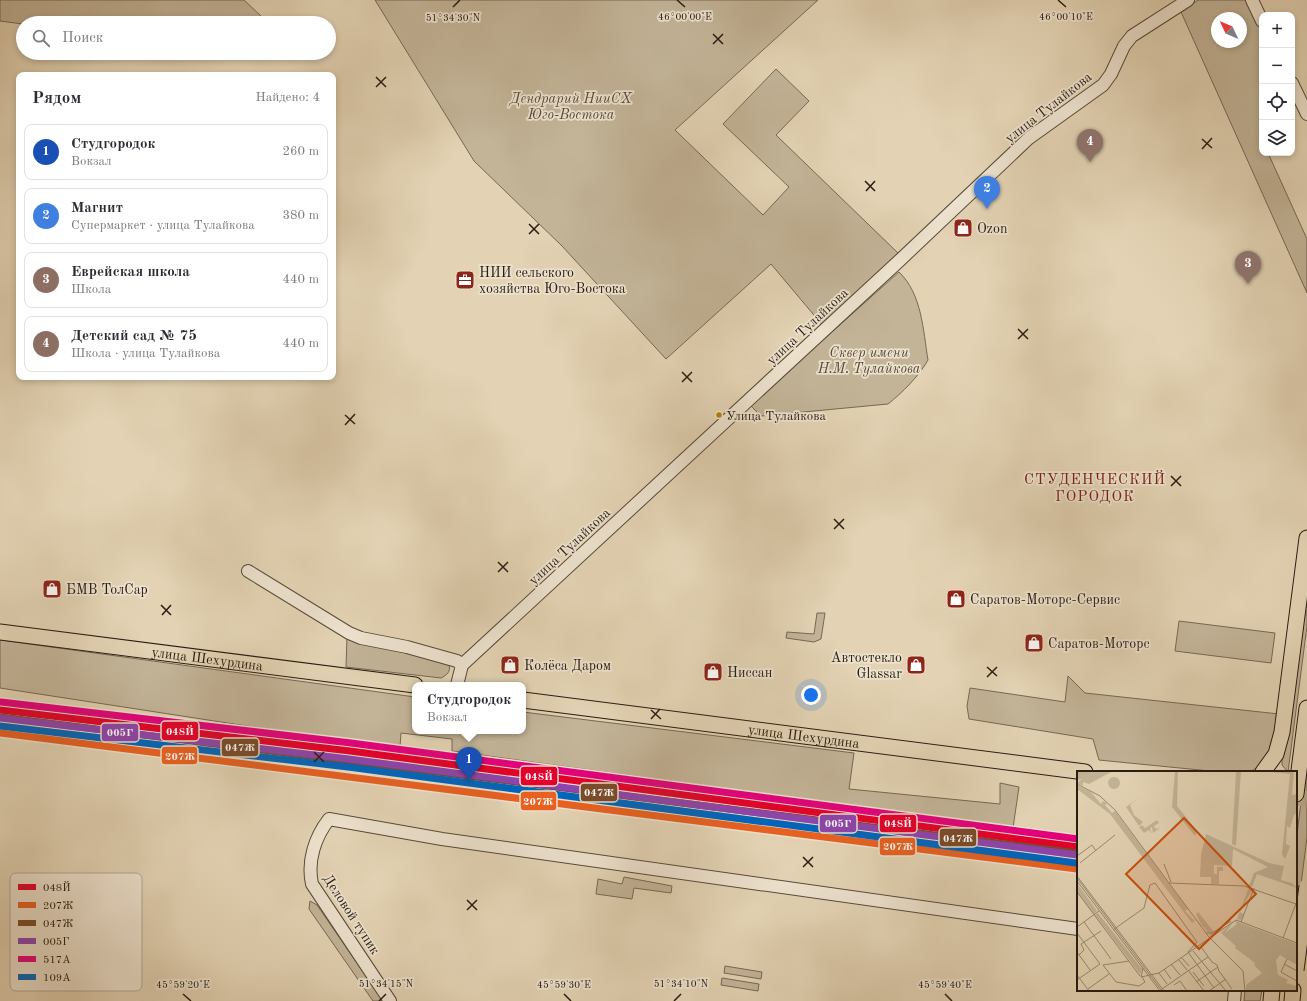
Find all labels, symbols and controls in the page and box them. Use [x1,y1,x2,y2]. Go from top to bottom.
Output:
text: 46°00'00"E [658,12,712,22]
text: 46°00'10"E [1039,12,1093,22]
north arrow [1211,12,1247,48]
map controls [1259,12,1295,156]
button: + [1259,12,1295,48]
text: 51°34'30"N [426,13,481,23]
search box [16,16,336,60]
icon: search [30,27,52,49]
text: Поиск [62,31,103,46]
button: − [1259,48,1295,84]
street label: улица Тулайкова [1003,70,1095,146]
button: locate [1259,84,1295,120]
text: Рядом [32,90,81,107]
text: Найдено: 4 [256,91,320,104]
park label: Дендрарий НииСХ Юго-Востока [508,92,633,122]
button: layers [1259,120,1295,156]
pin: 4 [1077,129,1103,162]
text: Студгородок [71,137,155,152]
text: 1 [42,145,50,158]
text: 260 m [282,145,319,158]
text: Вокзал [71,155,112,168]
pin: 2 [974,176,1000,209]
text: Магнит [71,201,123,216]
text: 2 [42,209,50,222]
text: 380 m [282,209,319,222]
shop icon: Ozon [952,217,974,239]
text: Супермаркет · улица Тулайкова [71,219,255,232]
place label: Ozon [977,222,1008,236]
pin: 3 [1235,251,1261,284]
text: Еврейская школа [71,265,190,280]
place label: НИИ сельского хозяйства Юго-Востока [479,266,626,296]
office icon: НИИ сельского хозяйства Юго-Востока [454,269,476,291]
text: 3 [42,273,50,286]
text: 440 m [282,273,319,286]
text: Школа [71,283,111,296]
street label: улица Тулайкова [764,286,851,368]
text: Детский сад № 75 [71,329,197,344]
text: 4 [42,337,50,350]
text: 440 m [282,337,319,350]
park label: Сквер имени Н.М. Тулайкова [817,346,921,377]
text: Школа · улица Тулайкова [71,347,220,360]
marker: Улица Тулайкова [714,410,724,420]
place label: Улица Тулайкова [726,410,827,423]
district label: СТУДЕНЧЕСКИЙ ГОРОДОК [1024,469,1166,505]
street label: улица Тулайкова [526,506,613,588]
shop icon: БМВ ТолСар [41,578,63,600]
place label: БМВ ТолСар [66,583,148,597]
shop icon: Саратов-Моторс-Сервис [945,588,967,610]
place label: Саратов-Моторс-Сервис [970,593,1120,607]
shop icon: Саратов-Моторс [1023,632,1045,654]
place label: Саратов-Моторс [1048,637,1150,651]
street label: улица Шехурдина [151,645,264,674]
place label: Автостекло Glassar [831,651,902,681]
shop icon: Колёса Даром [499,654,521,676]
shop icon: Автостекло Glassar [905,654,927,676]
place label: Колёса Даром [524,659,611,673]
shop icon: Ниссан [702,661,724,683]
place label: Ниссан [727,666,773,680]
popup [412,682,526,734]
your location [801,685,821,705]
text: Студгородок [427,693,511,708]
text: Вокзал [427,711,467,724]
line badge: 048Й [161,721,199,741]
line badge: 005Г [101,723,139,742]
street label: улица Шехурдина [747,723,860,751]
text: 048Й [166,725,194,738]
text: 005Г [107,728,133,739]
line badge: 047Ж [221,738,259,757]
text: 047Ж [225,743,255,754]
line badge: 207Ж [161,746,198,765]
pin: 1 [456,747,482,780]
text: 207Ж [165,752,195,763]
line badge: 048Й [520,766,558,786]
text: 048Й [525,770,553,783]
inset map [1077,771,1297,991]
line badge: 047Ж [580,783,618,802]
text: 047Ж [584,788,614,799]
line badge: 207Ж [520,791,557,811]
text: 207Ж [523,797,553,808]
line badge: 005Г [819,814,857,833]
line badge: 048Й [879,814,917,833]
text: 048Й [884,817,912,830]
text: 005Г [825,819,851,830]
line badge: 047Ж [939,828,977,847]
text: 047Ж [943,834,973,845]
line badge: 207Ж [879,837,916,856]
text: 207Ж [883,842,913,853]
street label: Деловой тупик [320,872,382,957]
legend [10,873,142,991]
text: 048Й [43,881,71,894]
text: 207Ж [43,901,73,912]
text: 047Ж [43,919,73,930]
text: 005Г [43,937,69,948]
text: 517А [43,955,71,966]
text: 109А [43,973,71,984]
text: 51°34'15"N [359,979,414,989]
text: 51°34'10"N [654,979,709,989]
text: 45°59'20"E [156,980,210,990]
text: 45°59'30"E [537,980,591,990]
text: 45°59'40"E [918,980,972,990]

